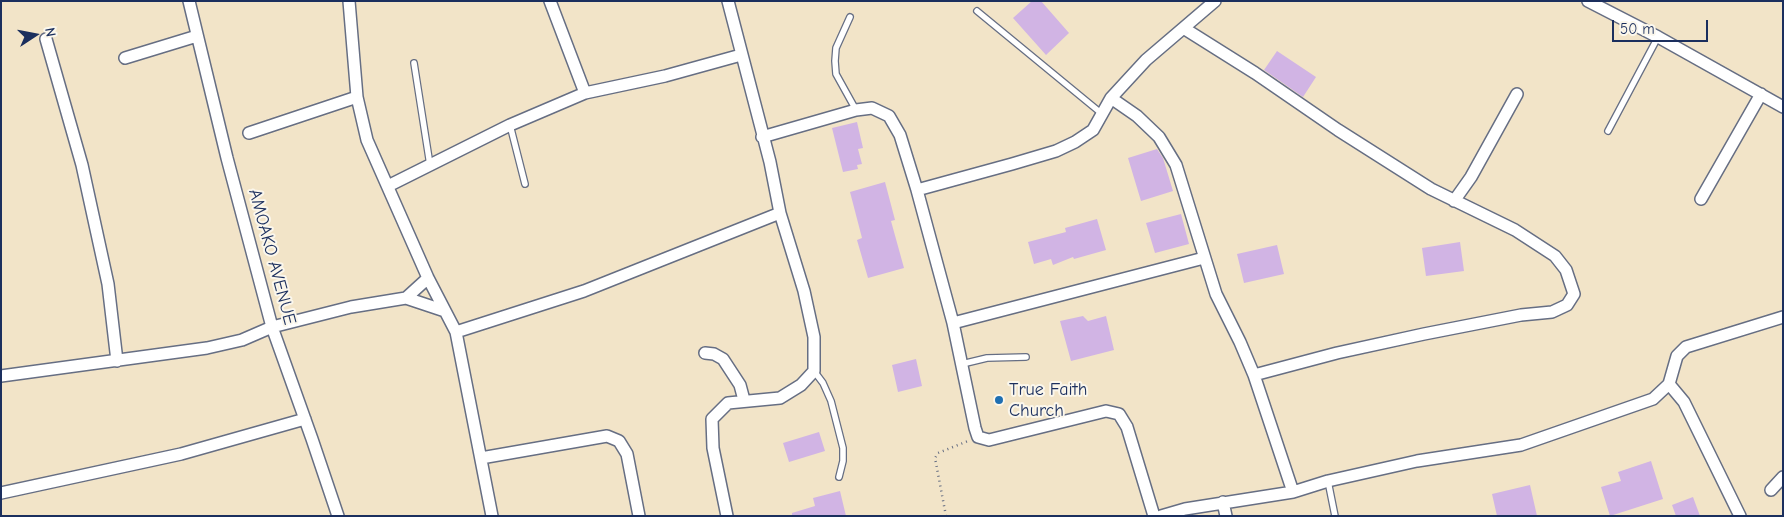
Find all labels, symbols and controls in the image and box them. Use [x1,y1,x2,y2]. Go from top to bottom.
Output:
north arrow [10,10,60,60]
scale bar [1614,10,1710,42]
text: 50 m [1620,20,1655,38]
text: N [41,26,59,38]
street label: AMOAKO AVENUE [243,187,301,327]
place label: True Faith Church [1009,379,1087,422]
marker: True Faith Church [993,394,1005,406]

